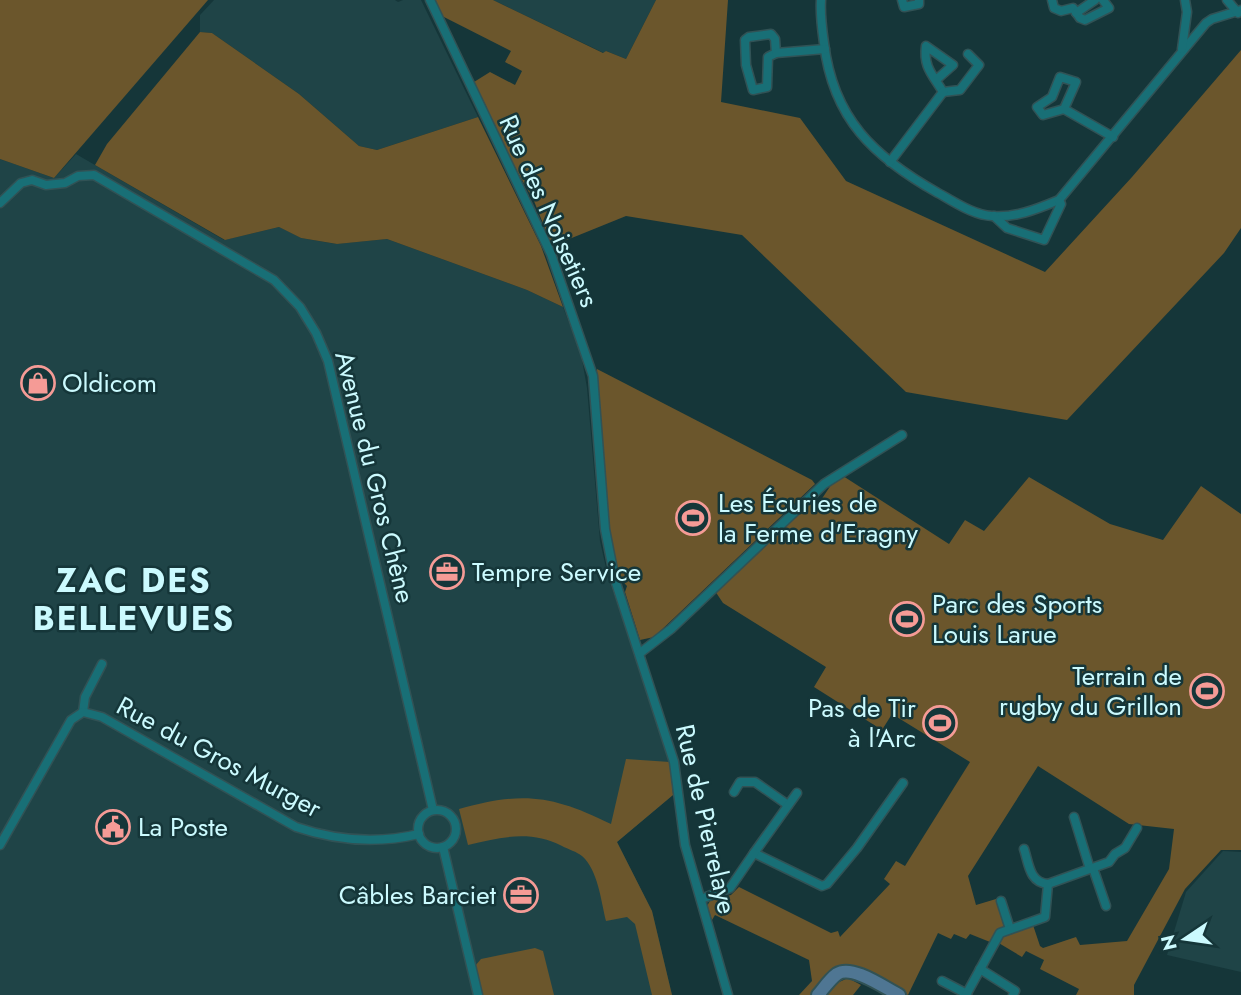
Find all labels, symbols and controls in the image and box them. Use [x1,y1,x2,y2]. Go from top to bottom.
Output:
street label: Rue des Noisetiers [490,109,608,313]
street label: Avenue du Gros Chêne [325,347,425,607]
shop icon: Oldicom [19,364,57,402]
place label: Oldicom [62,364,157,402]
place label: Les Écuries de la Ferme d'Eragny [718,484,919,552]
sports icon: Les Écuries de la Ferme d'Eragny [674,499,712,537]
office icon: Tempre Service [428,553,466,591]
place label: Tempre Service [472,553,641,591]
district label: ZAC DES BELLEVUES [33,557,235,642]
place label: Parc des Sports Louis Larue [932,585,1102,653]
sports icon: Parc des Sports Louis Larue [888,600,926,638]
place label: Terrain de rugby du Grillon [999,657,1182,725]
sports icon: Terrain de rugby du Grillon [1188,672,1226,710]
street label: Rue du Gros Murger [110,687,328,827]
place label: Pas de Tir à l'Arc [808,689,916,757]
sports icon: Pas de Tir à l'Arc [921,704,959,742]
street label: Rue de Pierrelaye [666,720,746,918]
public building icon: La Poste [94,808,132,846]
place label: La Poste [138,808,228,846]
place label: Câbles Barciet [339,876,497,914]
office icon: Câbles Barciet [502,876,540,914]
north arrow [1150,904,1220,974]
text: N [1154,932,1184,953]

